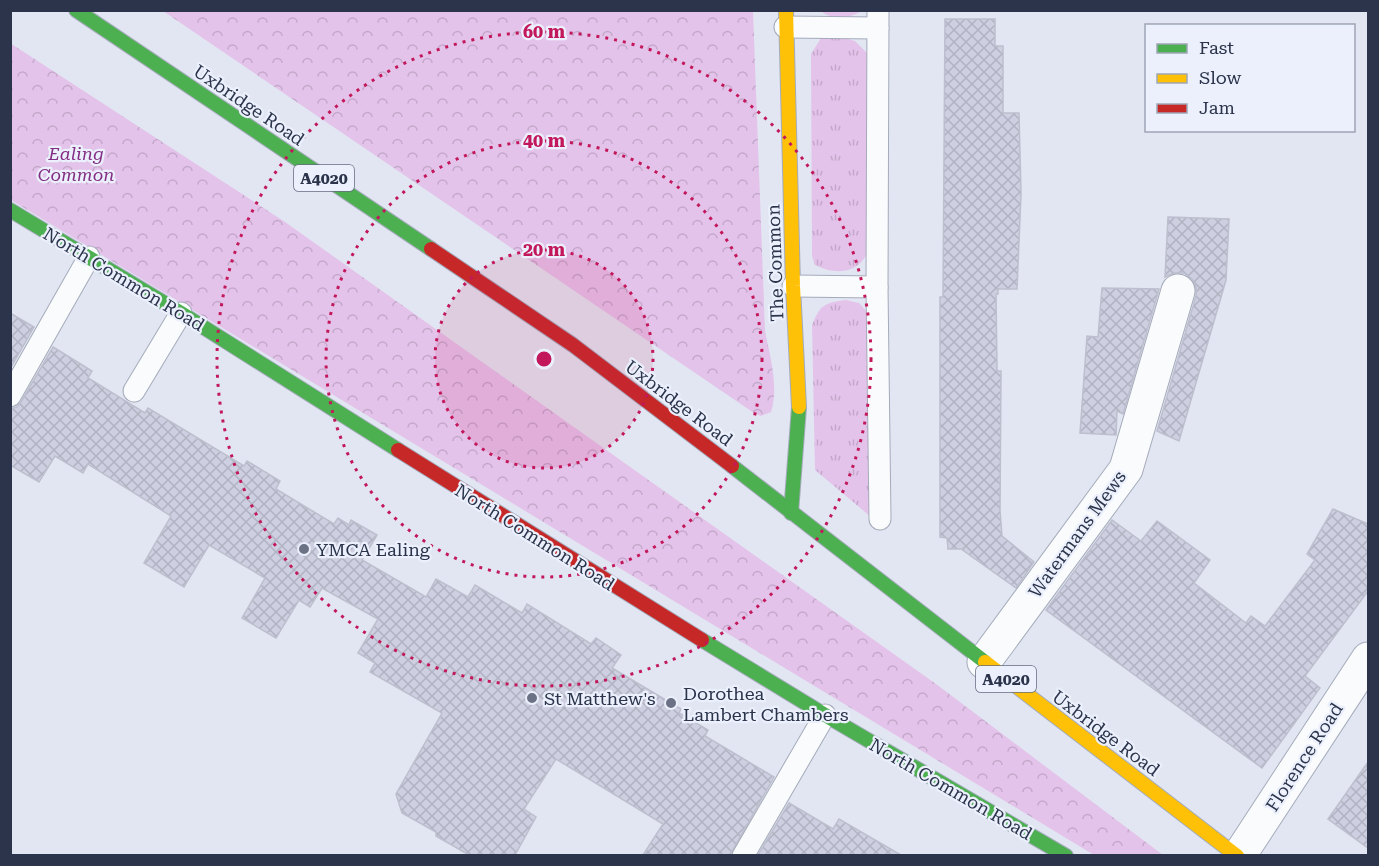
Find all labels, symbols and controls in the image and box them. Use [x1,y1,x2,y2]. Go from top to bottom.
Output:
text: 60 m [523,21,566,42]
legend [1145,24,1355,132]
text: Fast [1199,37,1234,58]
street label: Uxbridge Road [190,60,309,150]
text: Slow [1199,67,1241,88]
text: Jam [1199,97,1235,118]
text: 40 m [523,130,566,151]
park label: Ealing Common [38,143,114,185]
road number: A4020 [294,165,354,191]
street label: The Common [762,203,788,322]
street label: North Common Road [40,223,209,336]
text: 20 m [523,239,566,260]
centre of rings [534,349,554,369]
street label: Uxbridge Road [621,356,737,451]
street label: Watermans Mews [1024,466,1130,602]
street label: North Common Road [451,479,619,595]
place label: YMCA Ealing [316,539,431,560]
marker: YMCA Ealing [297,542,311,556]
road number: A4020 [976,666,1036,692]
place label: Dorothea Lambert Chambers [683,683,849,725]
street label: Uxbridge Road [1048,686,1164,781]
place label: St Matthew's [544,688,656,709]
marker: St Matthew's [525,691,539,705]
marker: Dorothea Lambert Chambers [664,696,678,710]
street label: Florence Road [1261,699,1347,815]
street label: North Common Road [866,734,1036,844]

